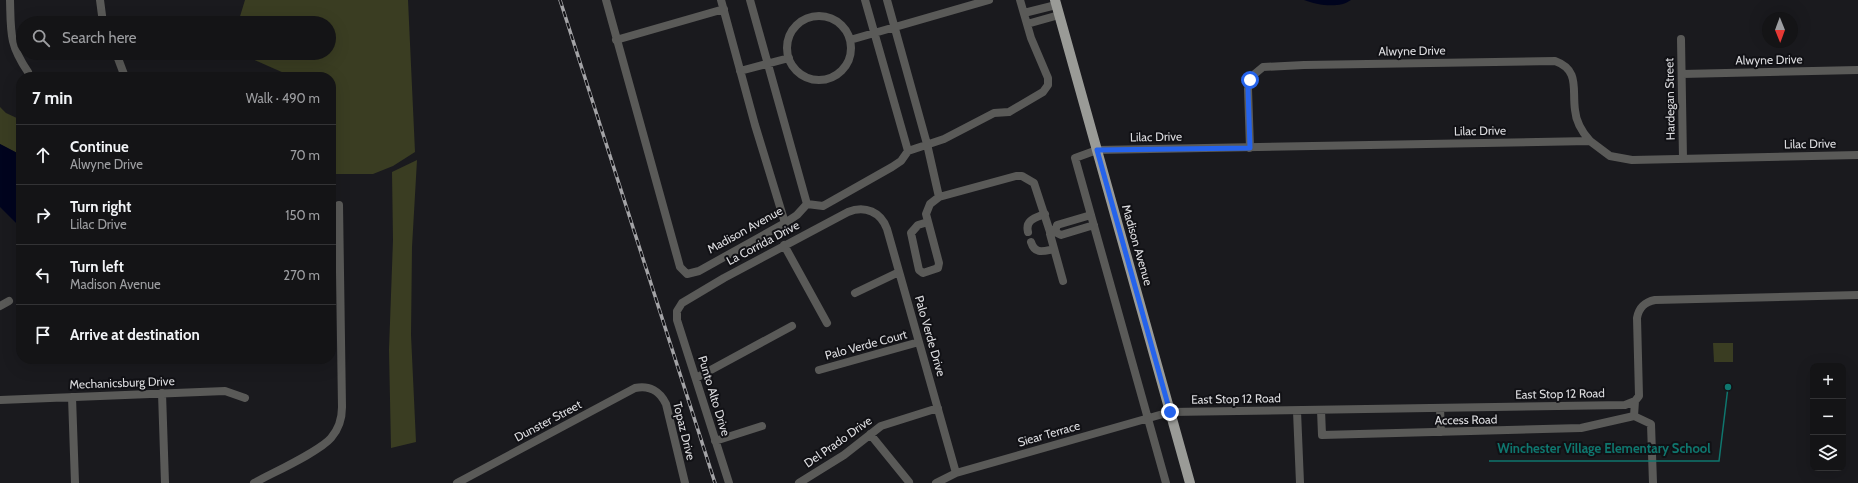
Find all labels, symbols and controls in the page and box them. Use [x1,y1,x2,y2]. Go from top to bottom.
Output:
north arrow [1762,12,1798,48]
search box [16,16,336,60]
icon: search [30,27,52,49]
text: Search here [62,29,137,47]
street label: Alwyne Drive [1378,42,1446,59]
street label: Alwyne Drive [1735,51,1803,68]
street label: Hardegan Street [1661,58,1678,140]
route start [1241,71,1259,89]
text: 7 min [32,88,73,108]
text: Walk · 490 m [246,90,320,106]
street label: Lilac Drive [1454,123,1506,138]
street label: Lilac Drive [1130,129,1182,144]
street label: Lilac Drive [1784,136,1836,151]
text: Continue [70,138,129,156]
icon: ahead [32,144,54,166]
text: 70 m [290,147,320,163]
text: Alwyne Drive [70,156,143,172]
text: Turn right [70,198,131,216]
street label: Madison Avenue [705,203,785,256]
street label: Madison Avenue [1119,203,1156,287]
icon: right [32,204,54,226]
text: 150 m [285,207,320,223]
text: Lilac Drive [70,216,127,232]
street label: La Corrida Drive [724,217,802,268]
text: Turn left [70,258,124,276]
icon: left [32,264,54,286]
text: 270 m [283,267,320,283]
text: Madison Avenue [70,276,161,292]
street label: Palo Verde Drive [912,294,949,378]
icon: arrive [32,324,54,346]
text: Arrive at destination [70,326,200,344]
street label: Palo Verde Court [823,326,909,363]
street label: Punto Alto Drive [695,354,734,438]
map controls [1810,363,1846,471]
button: + [1810,363,1846,399]
street label: Mechanicsburg Drive [69,373,175,392]
street label: East Stop 12 Road [1515,385,1605,402]
street label: East Stop 12 Road [1191,390,1281,407]
street label: Dunster Street [512,397,584,445]
button: − [1810,399,1846,435]
street label: Topaz Drive [670,400,699,462]
route end [1161,403,1179,421]
street label: Access Road [1434,411,1498,428]
street label: Del Prado Drive [801,413,875,471]
street label: Siear Terrace [1016,417,1082,450]
button: layers [1810,435,1846,471]
callout: Winchester Village Elementary School [1489,436,1719,461]
text: Winchester Village Elementary School [1497,440,1711,456]

